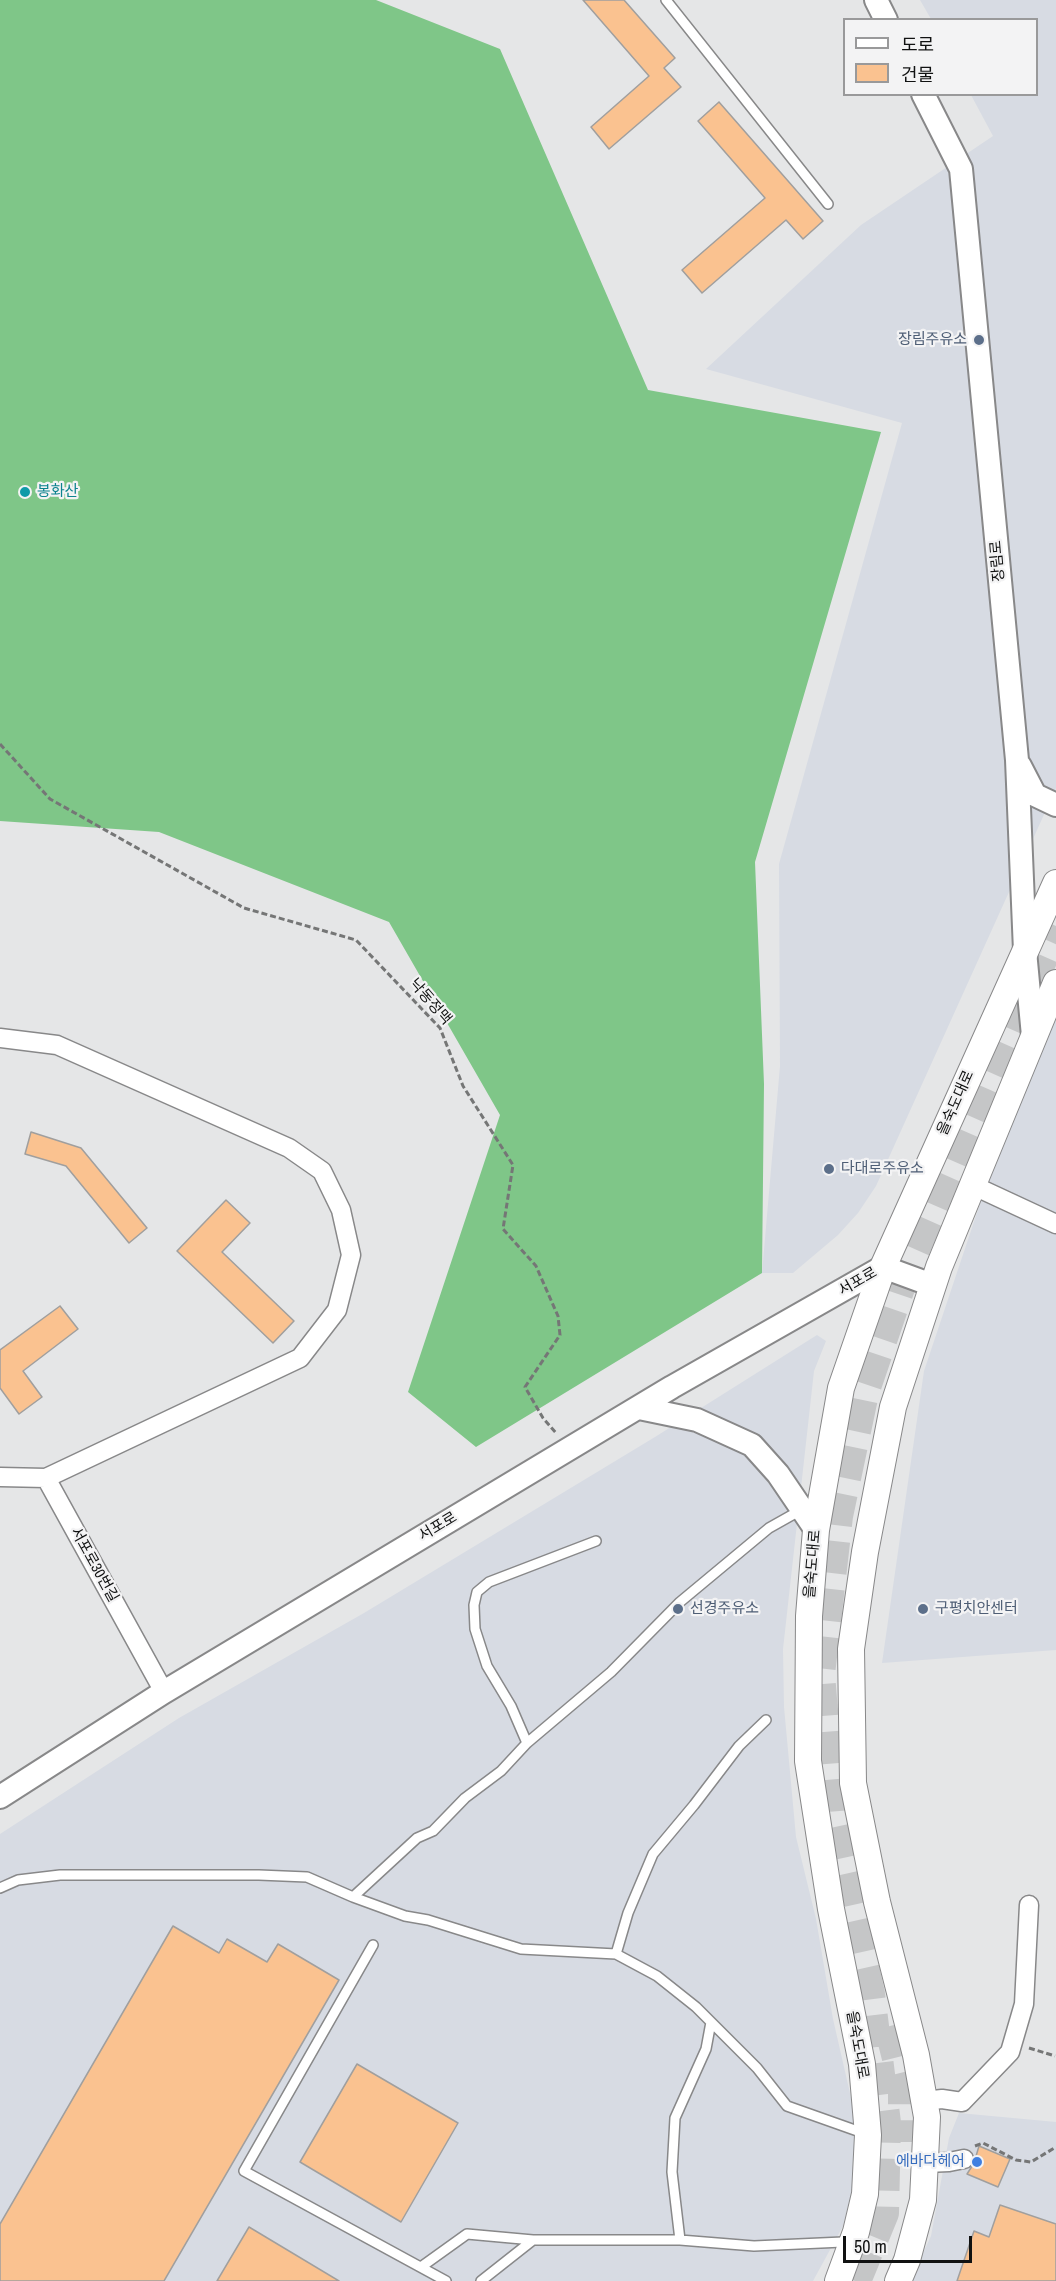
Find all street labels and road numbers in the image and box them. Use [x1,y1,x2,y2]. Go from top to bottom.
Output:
street label: 장림로 [987,540,1009,582]
street label: 낙동정맥 [405,975,455,1029]
street label: 을숙도대로 [934,1068,978,1138]
street label: 서포로 [836,1264,880,1300]
street label: 서포로 [416,1509,460,1545]
street label: 서포로30번길 [66,1524,122,1606]
street label: 을숙도대로 [801,1529,825,1599]
street label: 을숙도대로 [842,2009,872,2081]

